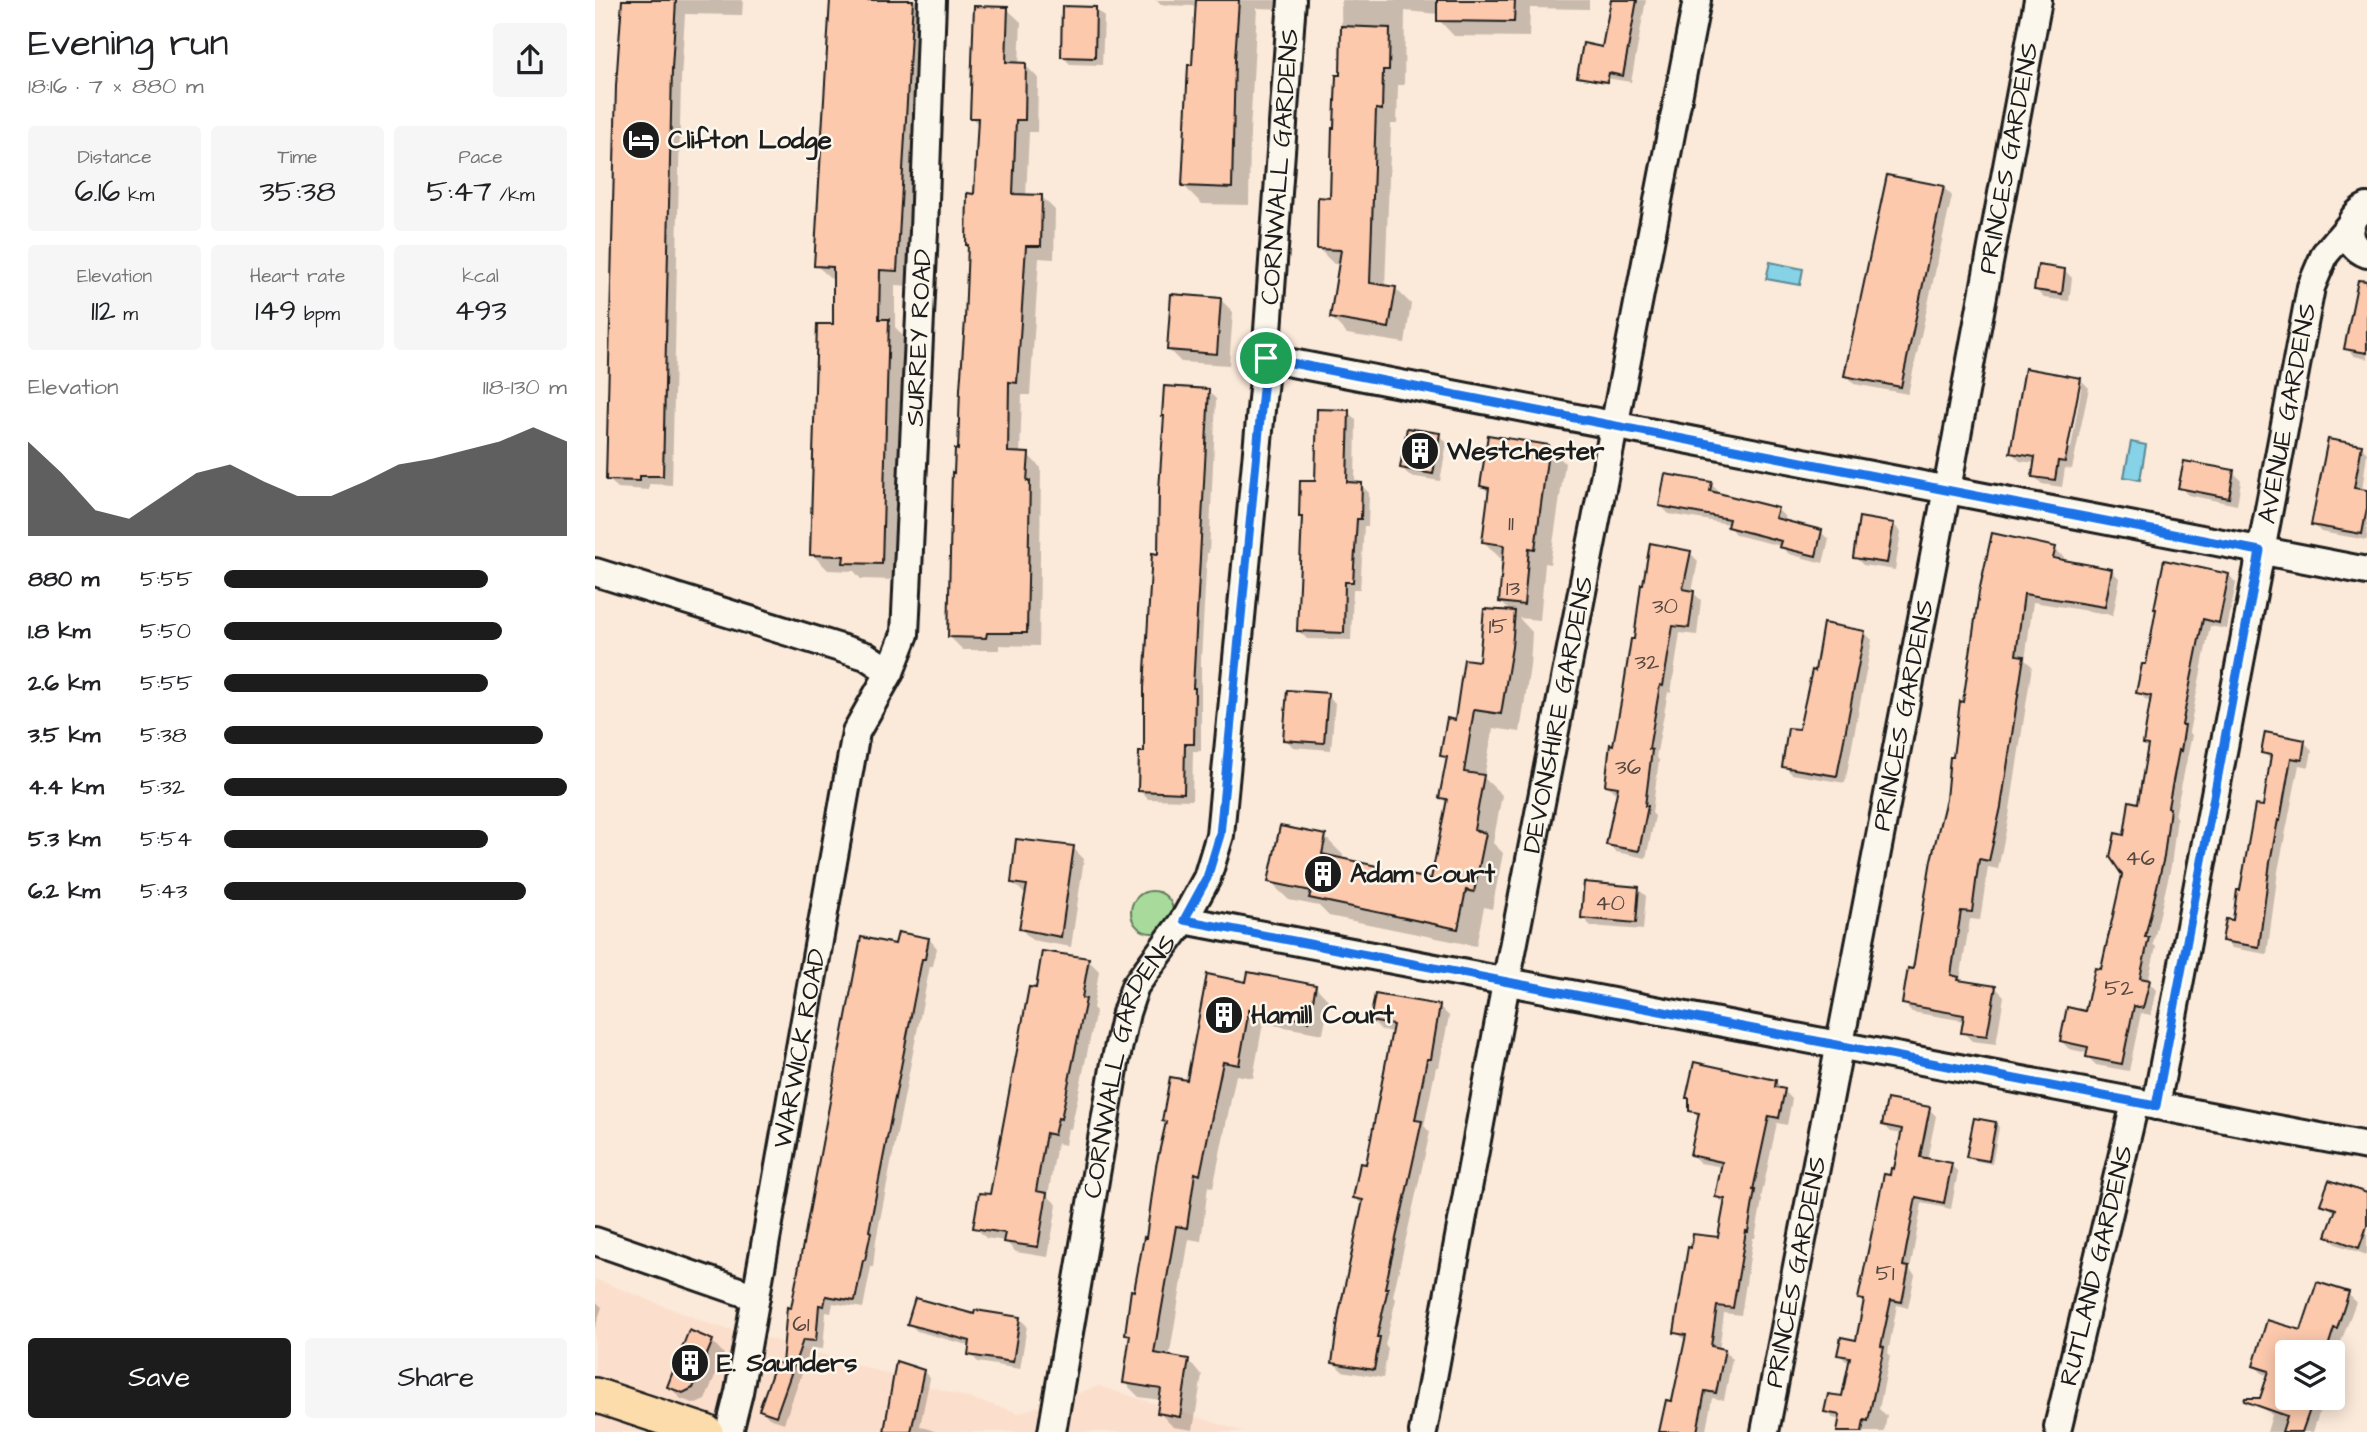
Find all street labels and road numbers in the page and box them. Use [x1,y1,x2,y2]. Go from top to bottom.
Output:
street label: CORNWALL GARDENS [1252,27,1308,306]
street label: PRINCES GARDENS [1969,39,2048,277]
street label: SURREY ROAD [897,248,941,427]
street label: AVENUE GARDENS [2249,300,2326,526]
street label: DEVONSHIRE GARDENS [1514,573,1603,856]
street label: PRINCES GARDENS [1863,597,1943,834]
street label: CORNWALL GARDENS [1074,927,1185,1201]
street label: WARWICK ROAD [765,946,835,1151]
street label: RUTLAND GARDENS [2050,1142,2142,1389]
street label: PRINCES GARDENS [1756,1153,1836,1391]

